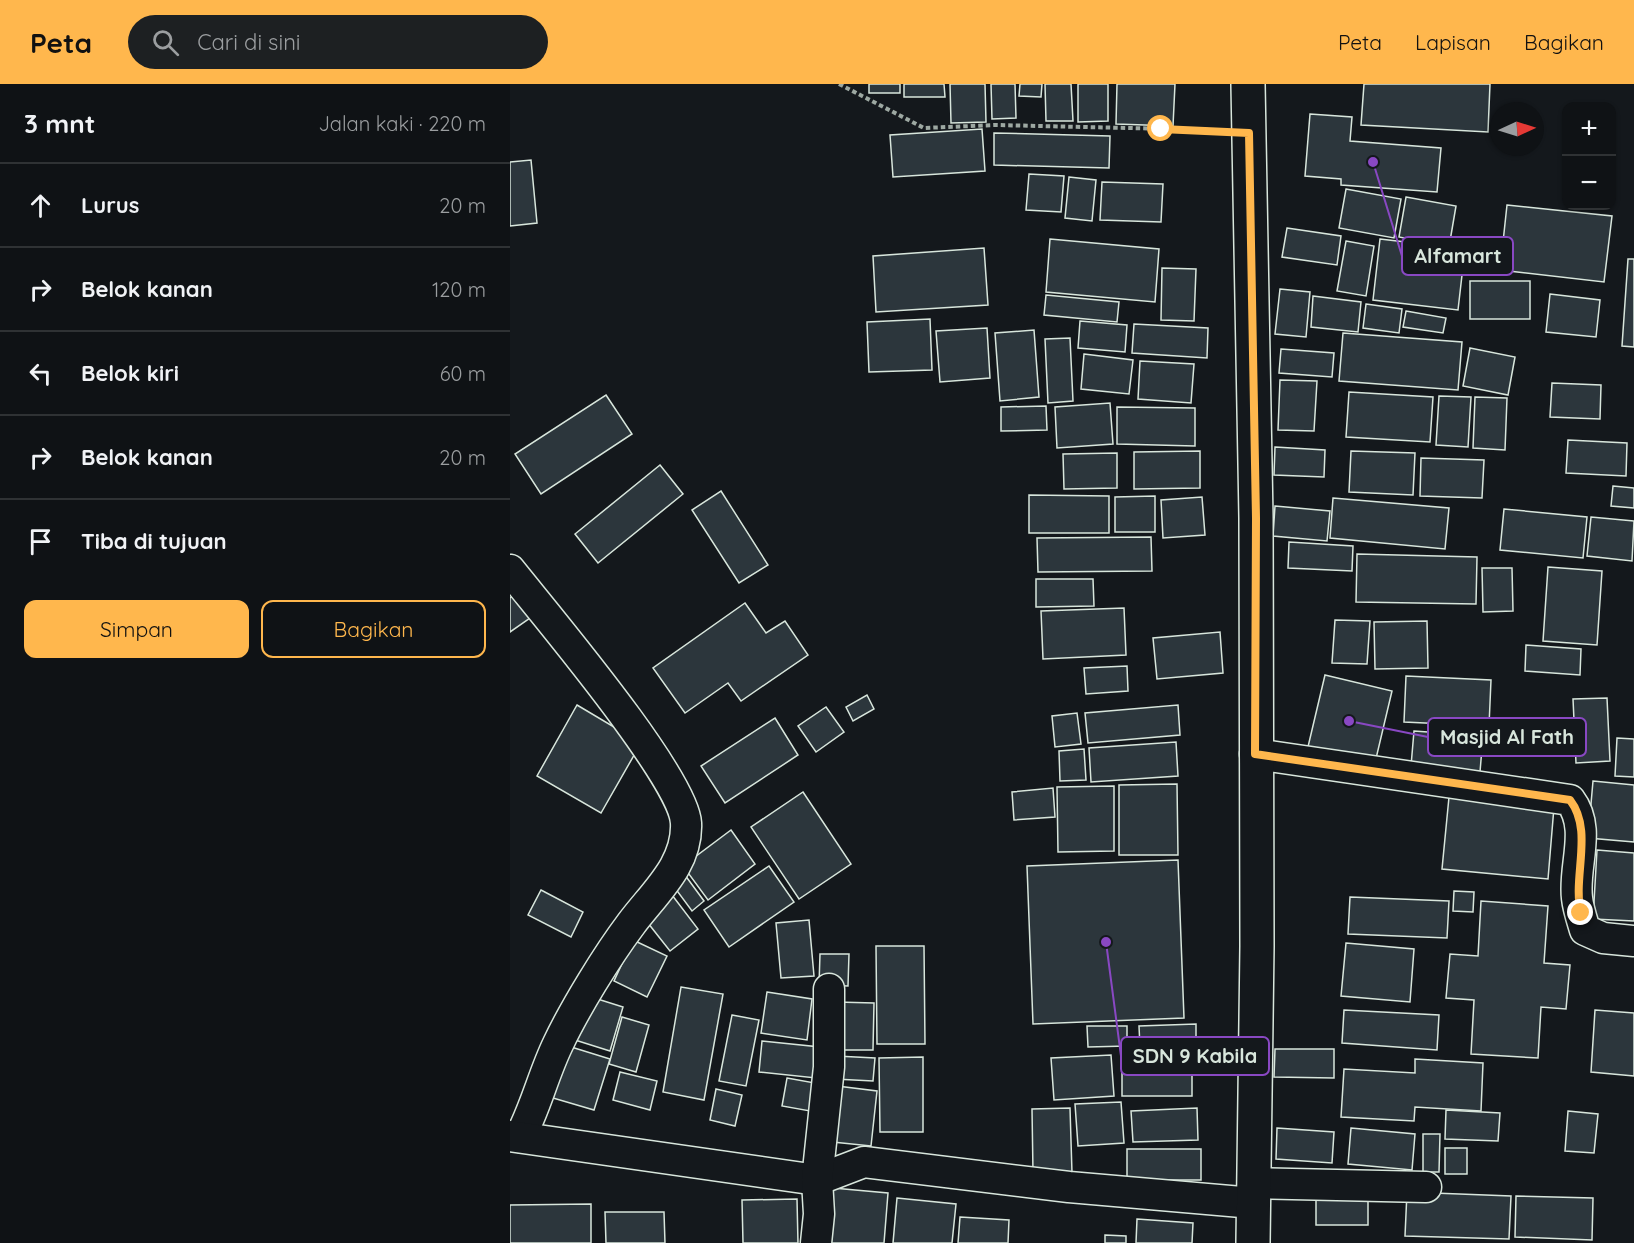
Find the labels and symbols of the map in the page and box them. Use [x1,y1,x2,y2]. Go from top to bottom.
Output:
north arrow [1490,102,1544,156]
route start [1147,115,1173,141]
callout: Alfamart [1402,237,1513,275]
text: Alfamart [1414,243,1502,268]
callout: Masjid Al Fath [1428,718,1586,756]
text: Masjid Al Fath [1440,724,1574,749]
route end [1567,899,1593,925]
callout: SDN 9 Kabila [1121,1037,1269,1075]
text: SDN 9 Kabila [1133,1043,1257,1068]

